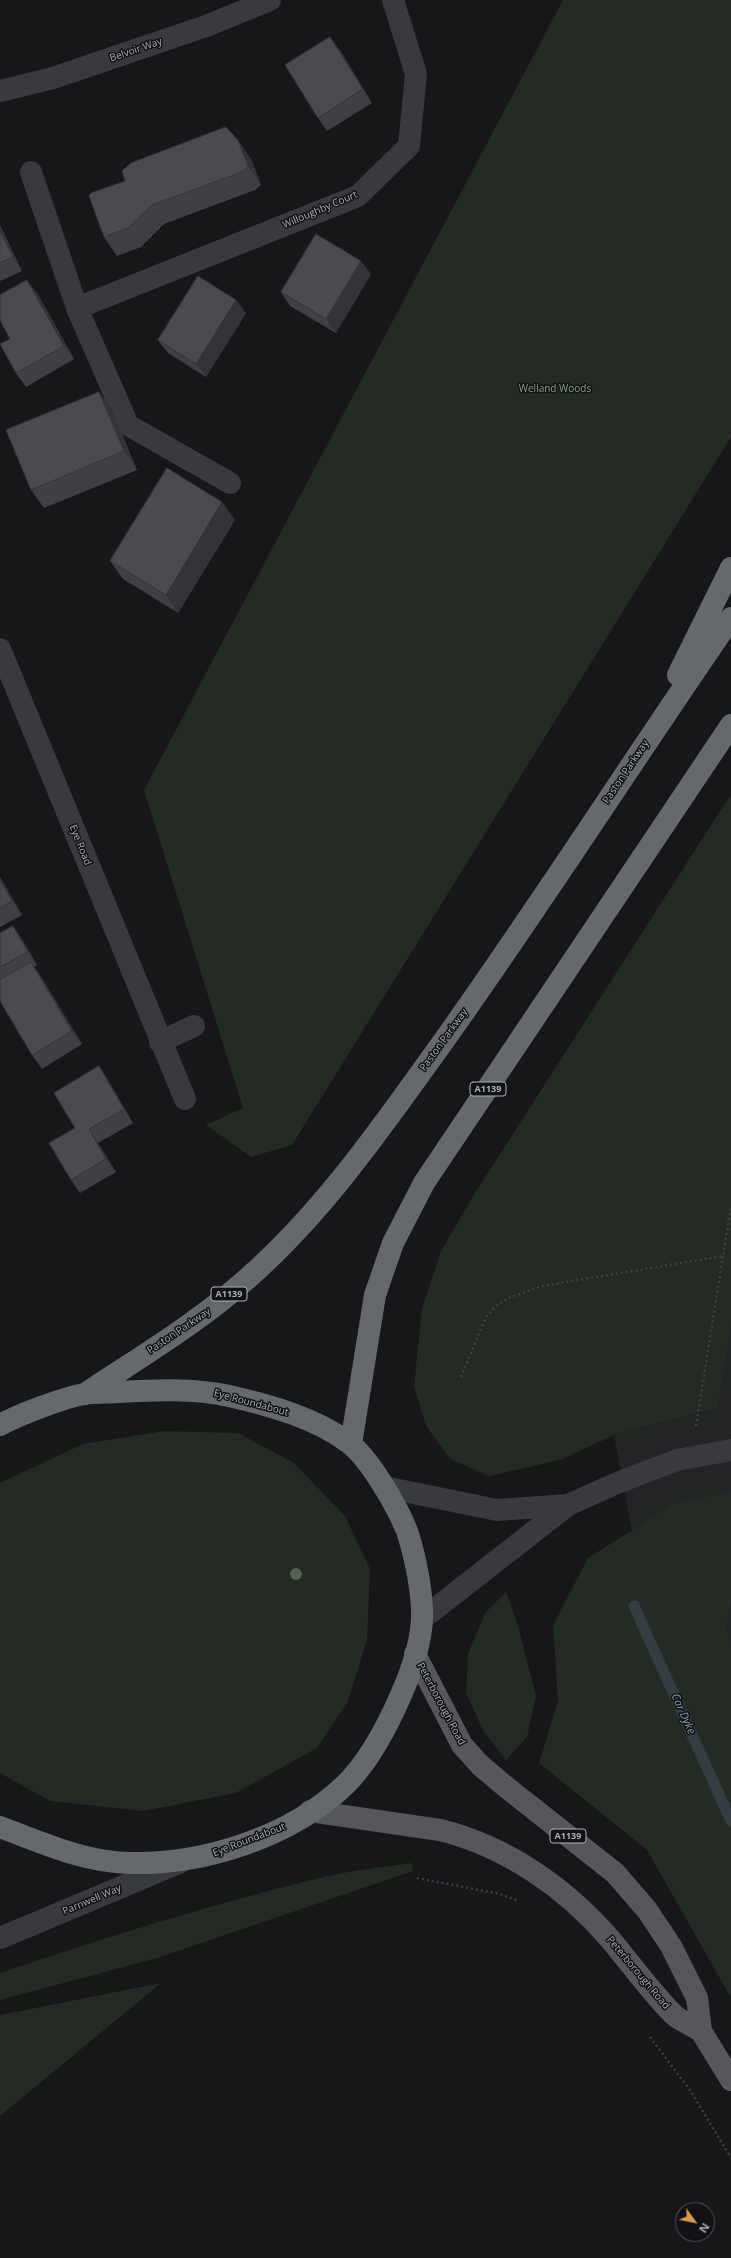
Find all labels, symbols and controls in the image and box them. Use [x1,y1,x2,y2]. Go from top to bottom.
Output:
street label: Belvoir Way [108,35,164,65]
street label: Willoughby Court [281,189,359,231]
park label: Welland Woods [519,383,591,395]
street label: Paston Parkway [600,738,652,806]
street label: Eye Road [66,823,94,867]
street label: Paston Parkway [417,1007,471,1073]
road number: A1139 [470,1082,506,1096]
road number: A1139 [211,1287,247,1301]
street label: Paston Parkway [145,1305,213,1357]
street label: Eye Roundabout [212,1387,290,1419]
street label: Peterborough Road [414,1661,468,1747]
water label: Car Dyke [668,1692,698,1736]
street label: Eye Roundabout [211,1821,287,1859]
road number: A1139 [550,1829,586,1843]
street label: Parnwell Way [61,1882,123,1918]
street label: Peterborough Road [604,1934,672,2012]
north arrow [675,2202,715,2242]
text: N [696,2220,713,2236]

